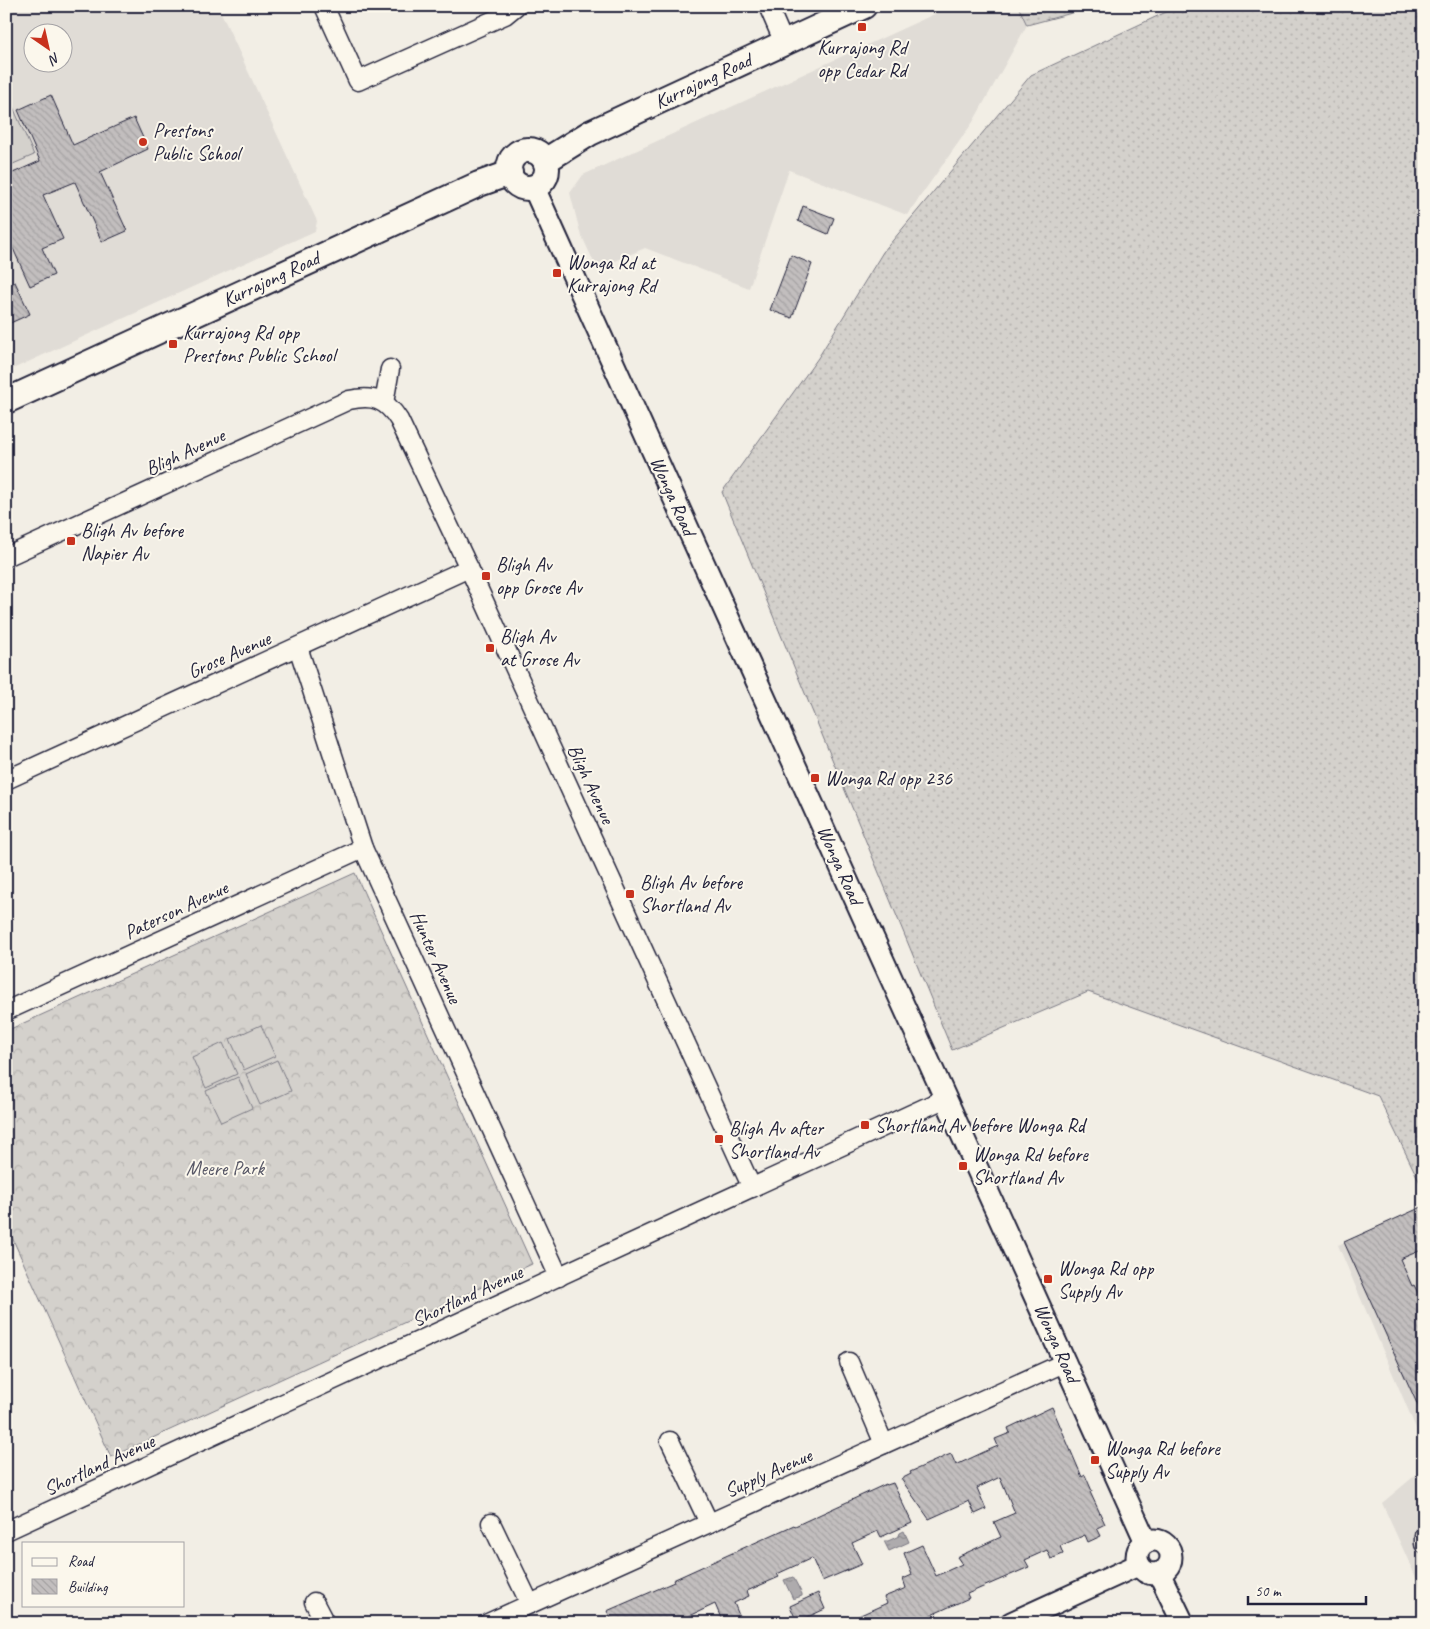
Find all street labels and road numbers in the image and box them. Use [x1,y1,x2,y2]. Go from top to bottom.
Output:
street label: Kurrajong Road [651,46,758,114]
street label: Kurrajong Road [219,244,326,312]
street label: Bligh Avenue [141,422,230,481]
street label: Wonga Road [644,453,703,542]
street label: Grose Avenue [184,625,276,684]
street label: Bligh Avenue [562,740,621,829]
street label: Wonga Road [811,822,870,911]
street label: Paterson Avenue [120,875,233,945]
street label: Hunter Avenue [404,907,468,1009]
street label: Shortland Avenue [408,1259,528,1333]
street label: Wonga Road [1028,1300,1087,1389]
street label: Shortland Avenue [40,1428,160,1502]
street label: Supply Avenue [720,1442,817,1503]

